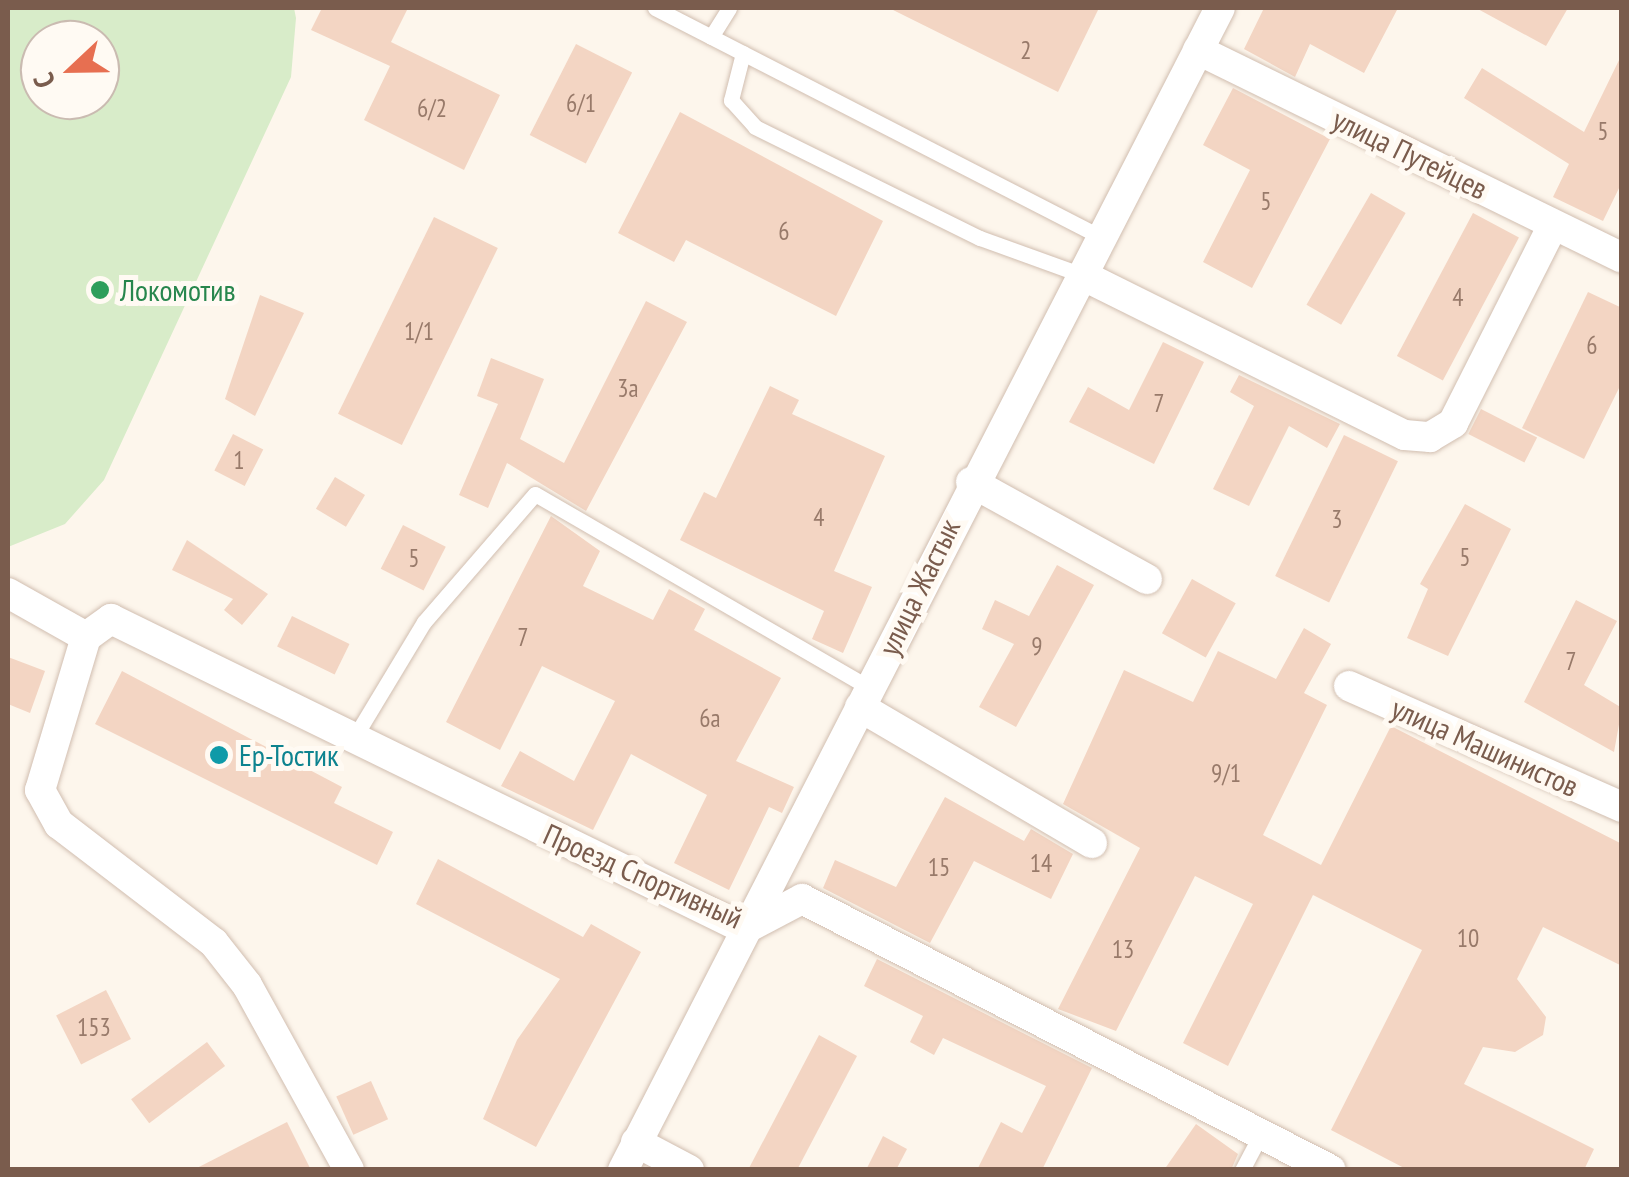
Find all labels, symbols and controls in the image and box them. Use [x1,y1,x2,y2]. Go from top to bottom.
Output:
north arrow [20,20,120,120]
house number: 2 [1020,35,1032,65]
text: С [24,68,63,94]
house number: 6/1 [566,88,596,118]
house number: 6/2 [417,93,447,123]
street label: улица Путейцев [1327,101,1493,207]
house number: 5 [1597,116,1609,146]
house number: 5 [1260,186,1272,216]
house number: 6 [778,216,790,246]
place label: Локомотив [120,272,235,308]
marker: Локомотив [89,279,111,301]
house number: 4 [1452,282,1464,312]
house number: 1/1 [404,316,434,346]
house number: 6 [1586,330,1598,360]
house number: 3а [617,373,639,403]
house number: 7 [1153,388,1165,418]
house number: 1 [233,445,245,475]
house number: 4 [813,502,825,532]
house number: 3 [1331,504,1343,534]
street label: улица Жастык [871,513,967,661]
house number: 5 [1459,542,1471,572]
house number: 5 [408,543,420,573]
house number: 7 [517,622,529,652]
house number: 9 [1031,631,1043,661]
house number: 7 [1565,646,1577,676]
street label: улица Машинистов [1386,690,1584,804]
house number: 6а [699,703,721,733]
place label: Ер-Тостик [239,737,339,773]
marker: Ер-Тостик [208,744,230,766]
house number: 9/1 [1211,758,1241,788]
street label: Проезд Спортивный [538,816,748,936]
house number: 14 [1030,848,1052,878]
house number: 15 [928,852,950,882]
house number: 10 [1457,923,1479,953]
house number: 13 [1112,934,1134,964]
house number: 153 [77,1012,111,1042]

